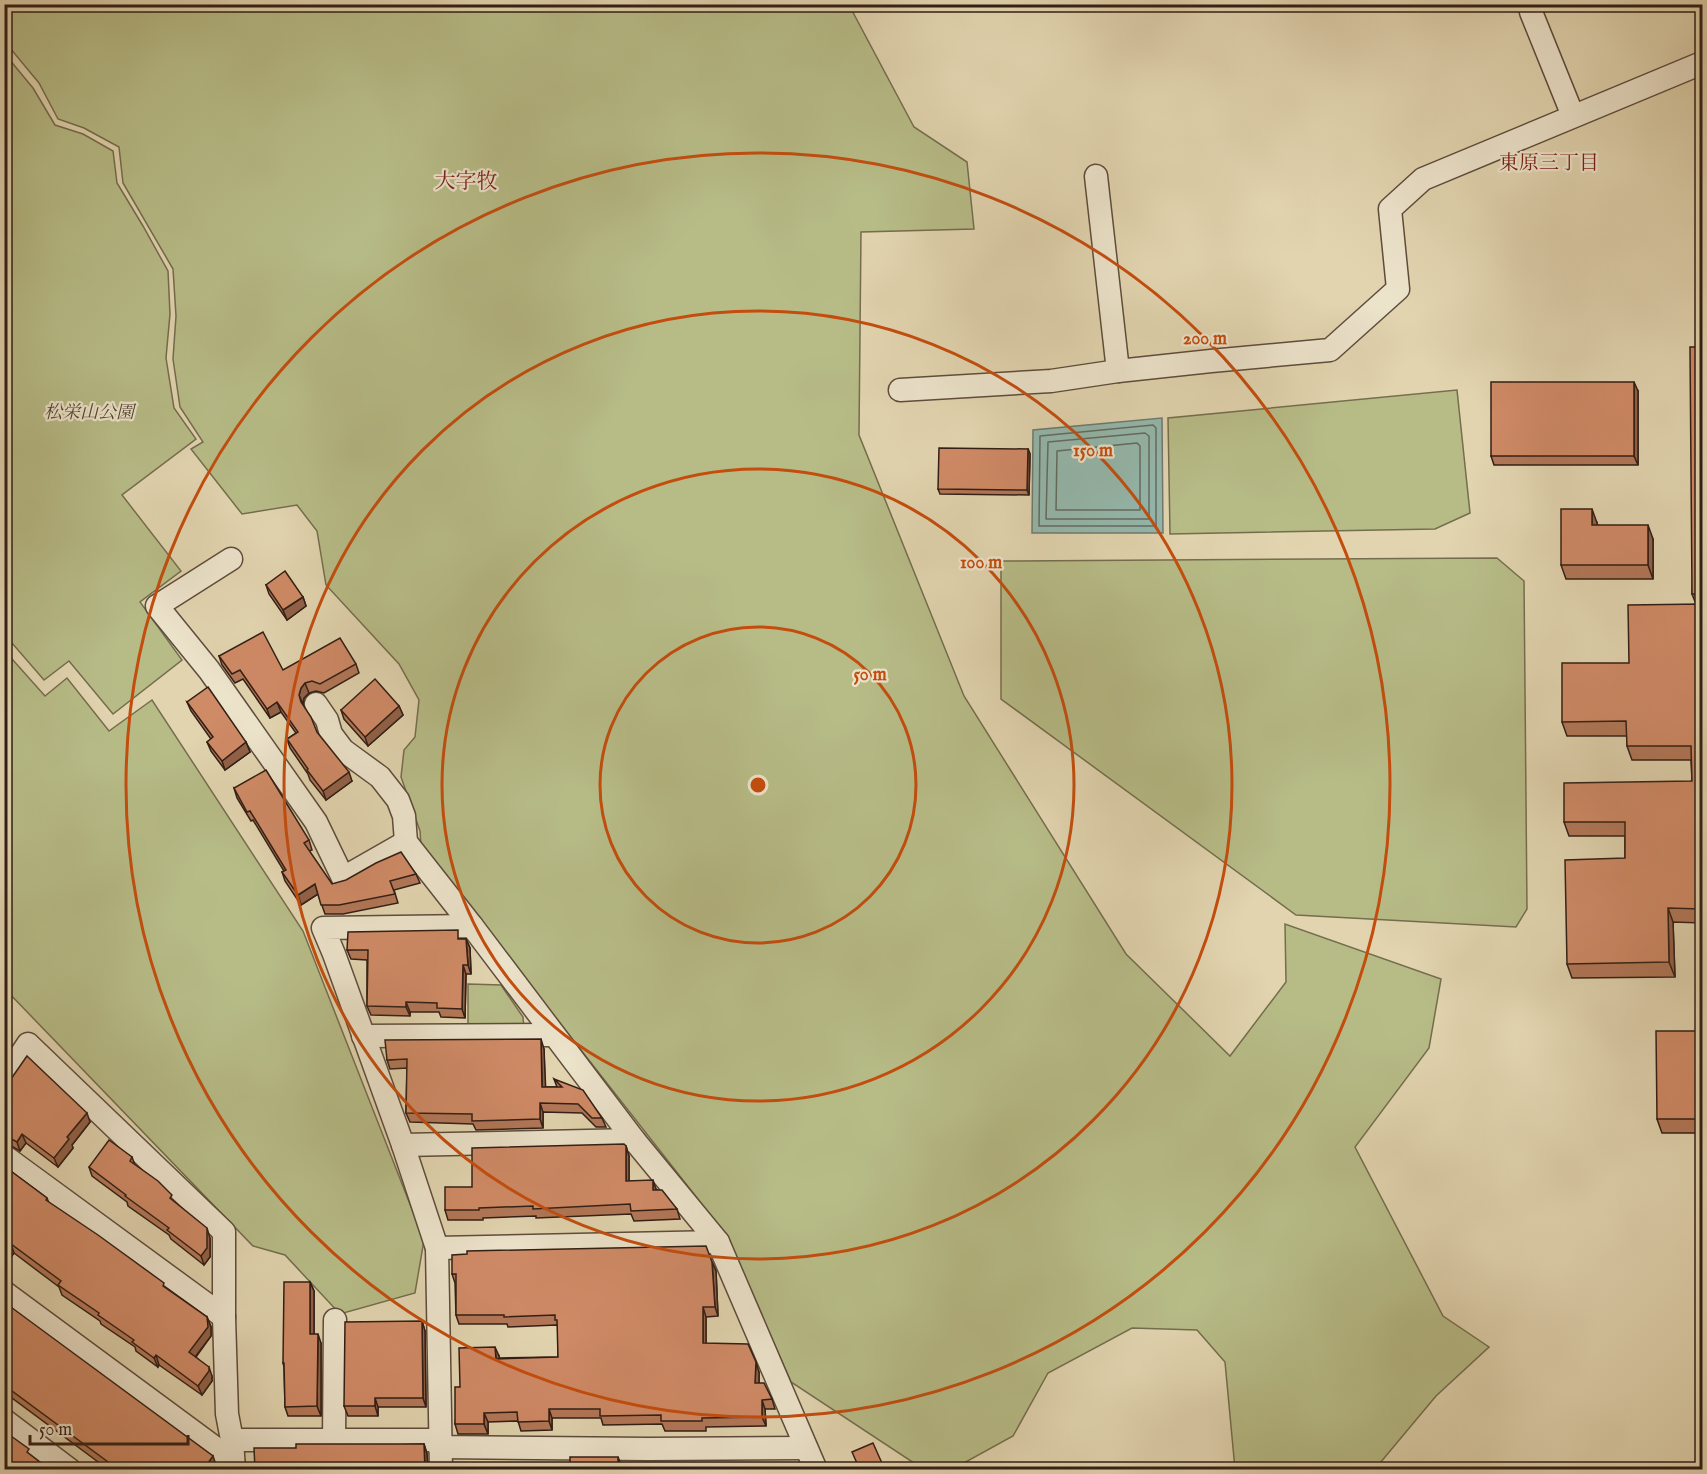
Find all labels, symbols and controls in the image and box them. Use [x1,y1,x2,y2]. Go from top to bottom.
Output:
district label: 東原三丁目 [1499,151,1599,176]
district label: 大字牧 [435,169,498,196]
text: 200 m [1183,328,1227,351]
park label: 松栄山公園 [44,402,137,425]
text: 150 m [1073,440,1113,463]
text: 100 m [960,552,1002,575]
text: 50 m [853,664,887,687]
centre of rings [748,775,768,795]
scale bar [30,1408,188,1446]
text: 50 m [39,1419,72,1442]

